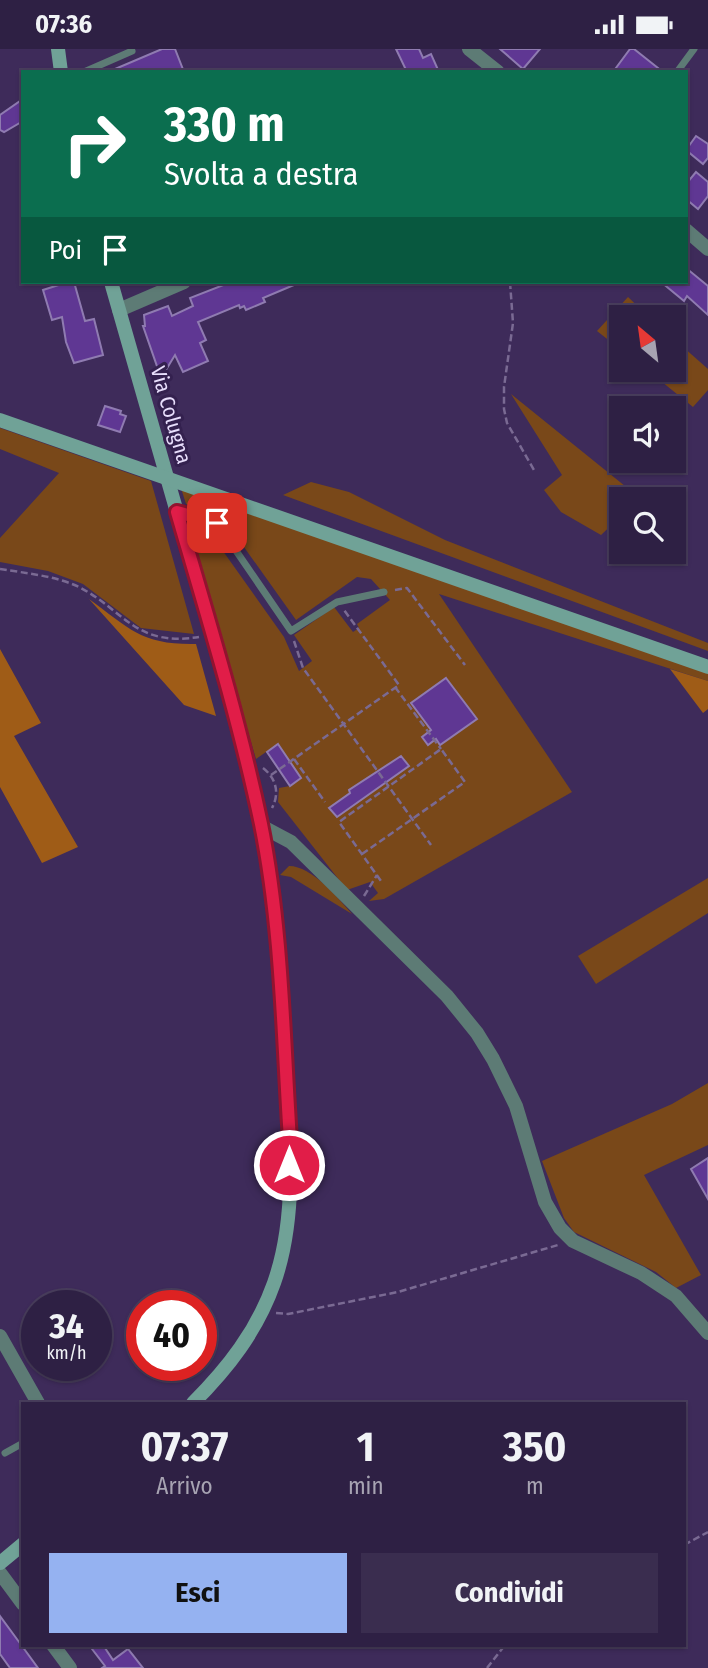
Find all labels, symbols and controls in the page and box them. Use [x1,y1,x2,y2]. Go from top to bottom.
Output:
text: 07:36 [35,9,92,40]
text: 330 m [164,95,285,154]
icon: right [49,98,140,189]
text: Svolta a destra [164,155,359,193]
icon: arrive [96,231,134,269]
text: Poi [49,235,82,266]
north arrow [609,305,686,381]
map controls [609,305,686,564]
street label: Via Colugna [145,363,197,467]
button: sound [609,396,686,473]
button: search [609,487,686,564]
pin [187,493,247,553]
icon: arrive [198,504,236,542]
position arrow [252,1128,326,1202]
speed limit sign: 40 [126,1290,217,1381]
text: 34 [49,1305,84,1347]
text: km/h [46,1342,87,1364]
text: 07:37 [141,1422,228,1472]
text: 1 [357,1422,375,1472]
text: 350 [503,1422,566,1472]
text: Arrivo [156,1472,213,1500]
text: min [348,1472,384,1500]
text: m [526,1472,544,1500]
button: Esci [49,1553,347,1633]
button: Condividi [361,1553,658,1633]

